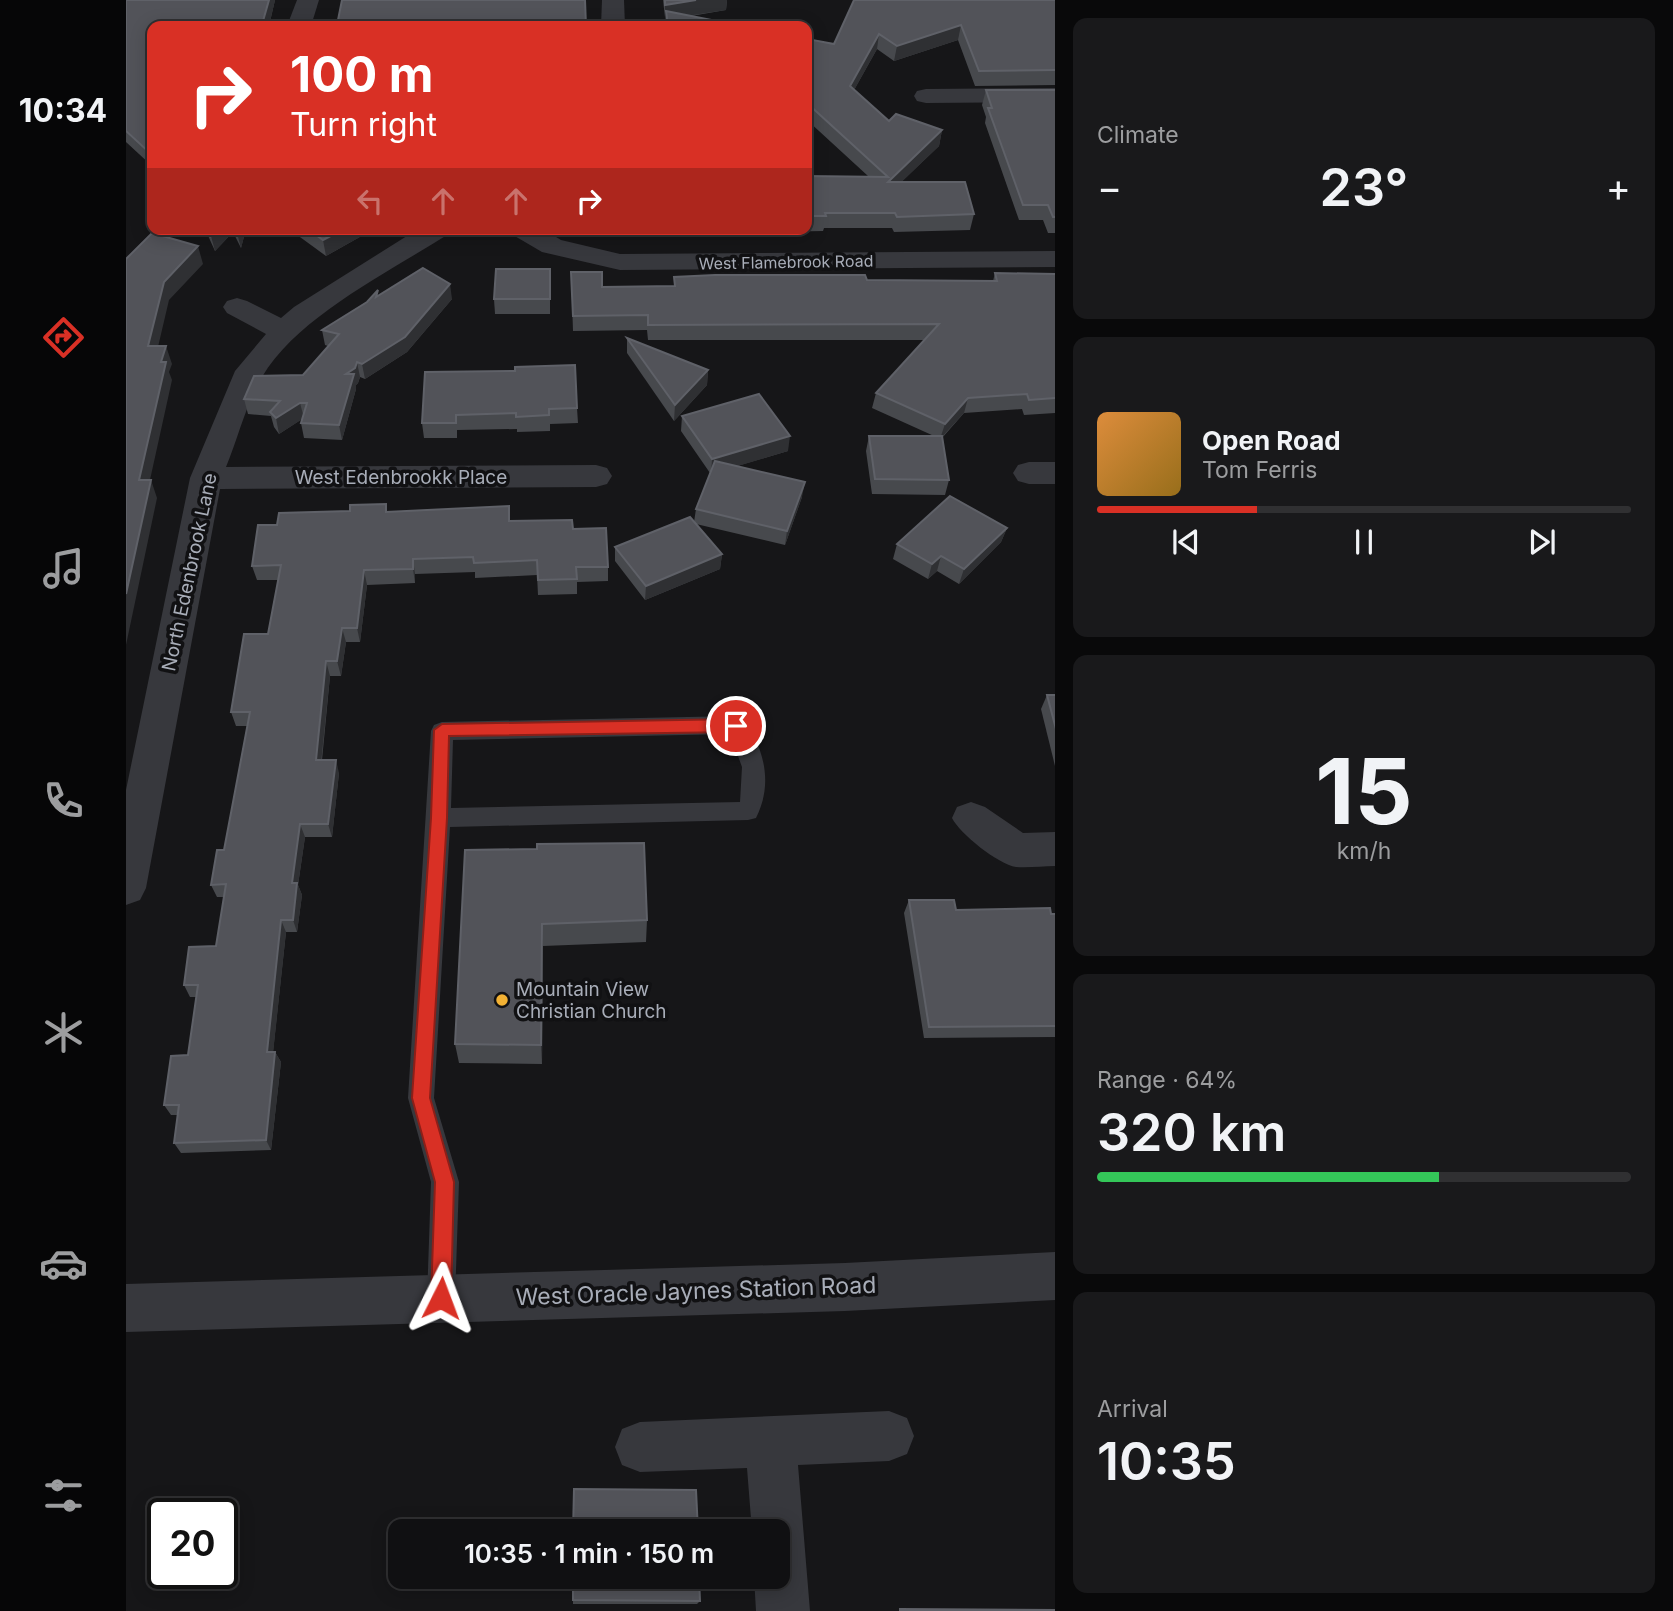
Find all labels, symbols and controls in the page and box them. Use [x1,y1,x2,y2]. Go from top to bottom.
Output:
text: 100 m [290,45,434,104]
icon: right [175,49,266,140]
text: 10:34 [19,91,107,130]
text: Turn right [290,105,437,144]
text: Climate [1097,121,1179,149]
text: 23° [1320,156,1408,219]
text: − [1097,164,1122,210]
text: + [1606,164,1631,210]
icon: left [351,182,389,220]
icon: ahead [424,182,462,220]
icon: ahead [497,182,535,220]
icon: right [570,182,608,220]
street label: West Flamebrook Road [698,250,874,274]
icon: directions [39,313,88,362]
text: Open Road [1202,425,1341,456]
text: Tom Ferris [1202,456,1317,484]
street label: West Edenbrookk Place [295,466,507,489]
street label: North Edenbrook Lane [157,471,222,673]
icon: previous [1167,523,1205,561]
icon: pause [1345,523,1383,561]
icon: next [1523,523,1561,561]
icon: music [39,544,88,593]
pin [706,696,766,756]
icon: arrive [717,707,755,745]
text: 15 [1315,736,1413,846]
icon: phone [39,776,88,825]
text: km/h [1337,837,1391,865]
place label: Mountain View Christian Church [516,978,667,1023]
marker: Mountain View Christian Church [494,992,510,1008]
icon: climate [39,1008,88,1057]
text: Range · 64% [1097,1066,1237,1094]
text: 320 km [1097,1101,1286,1164]
icon: car [39,1239,88,1288]
position arrow [404,1261,478,1335]
street label: West Oracle Jaynes Station Road [515,1271,877,1311]
text: Arrival [1097,1395,1168,1423]
text: 10:35 [1097,1430,1236,1493]
icon: filters [39,1471,88,1520]
speed limit sign: 20 [147,1498,238,1589]
text: 10:35 · 1 min · 150 m [464,1538,714,1569]

